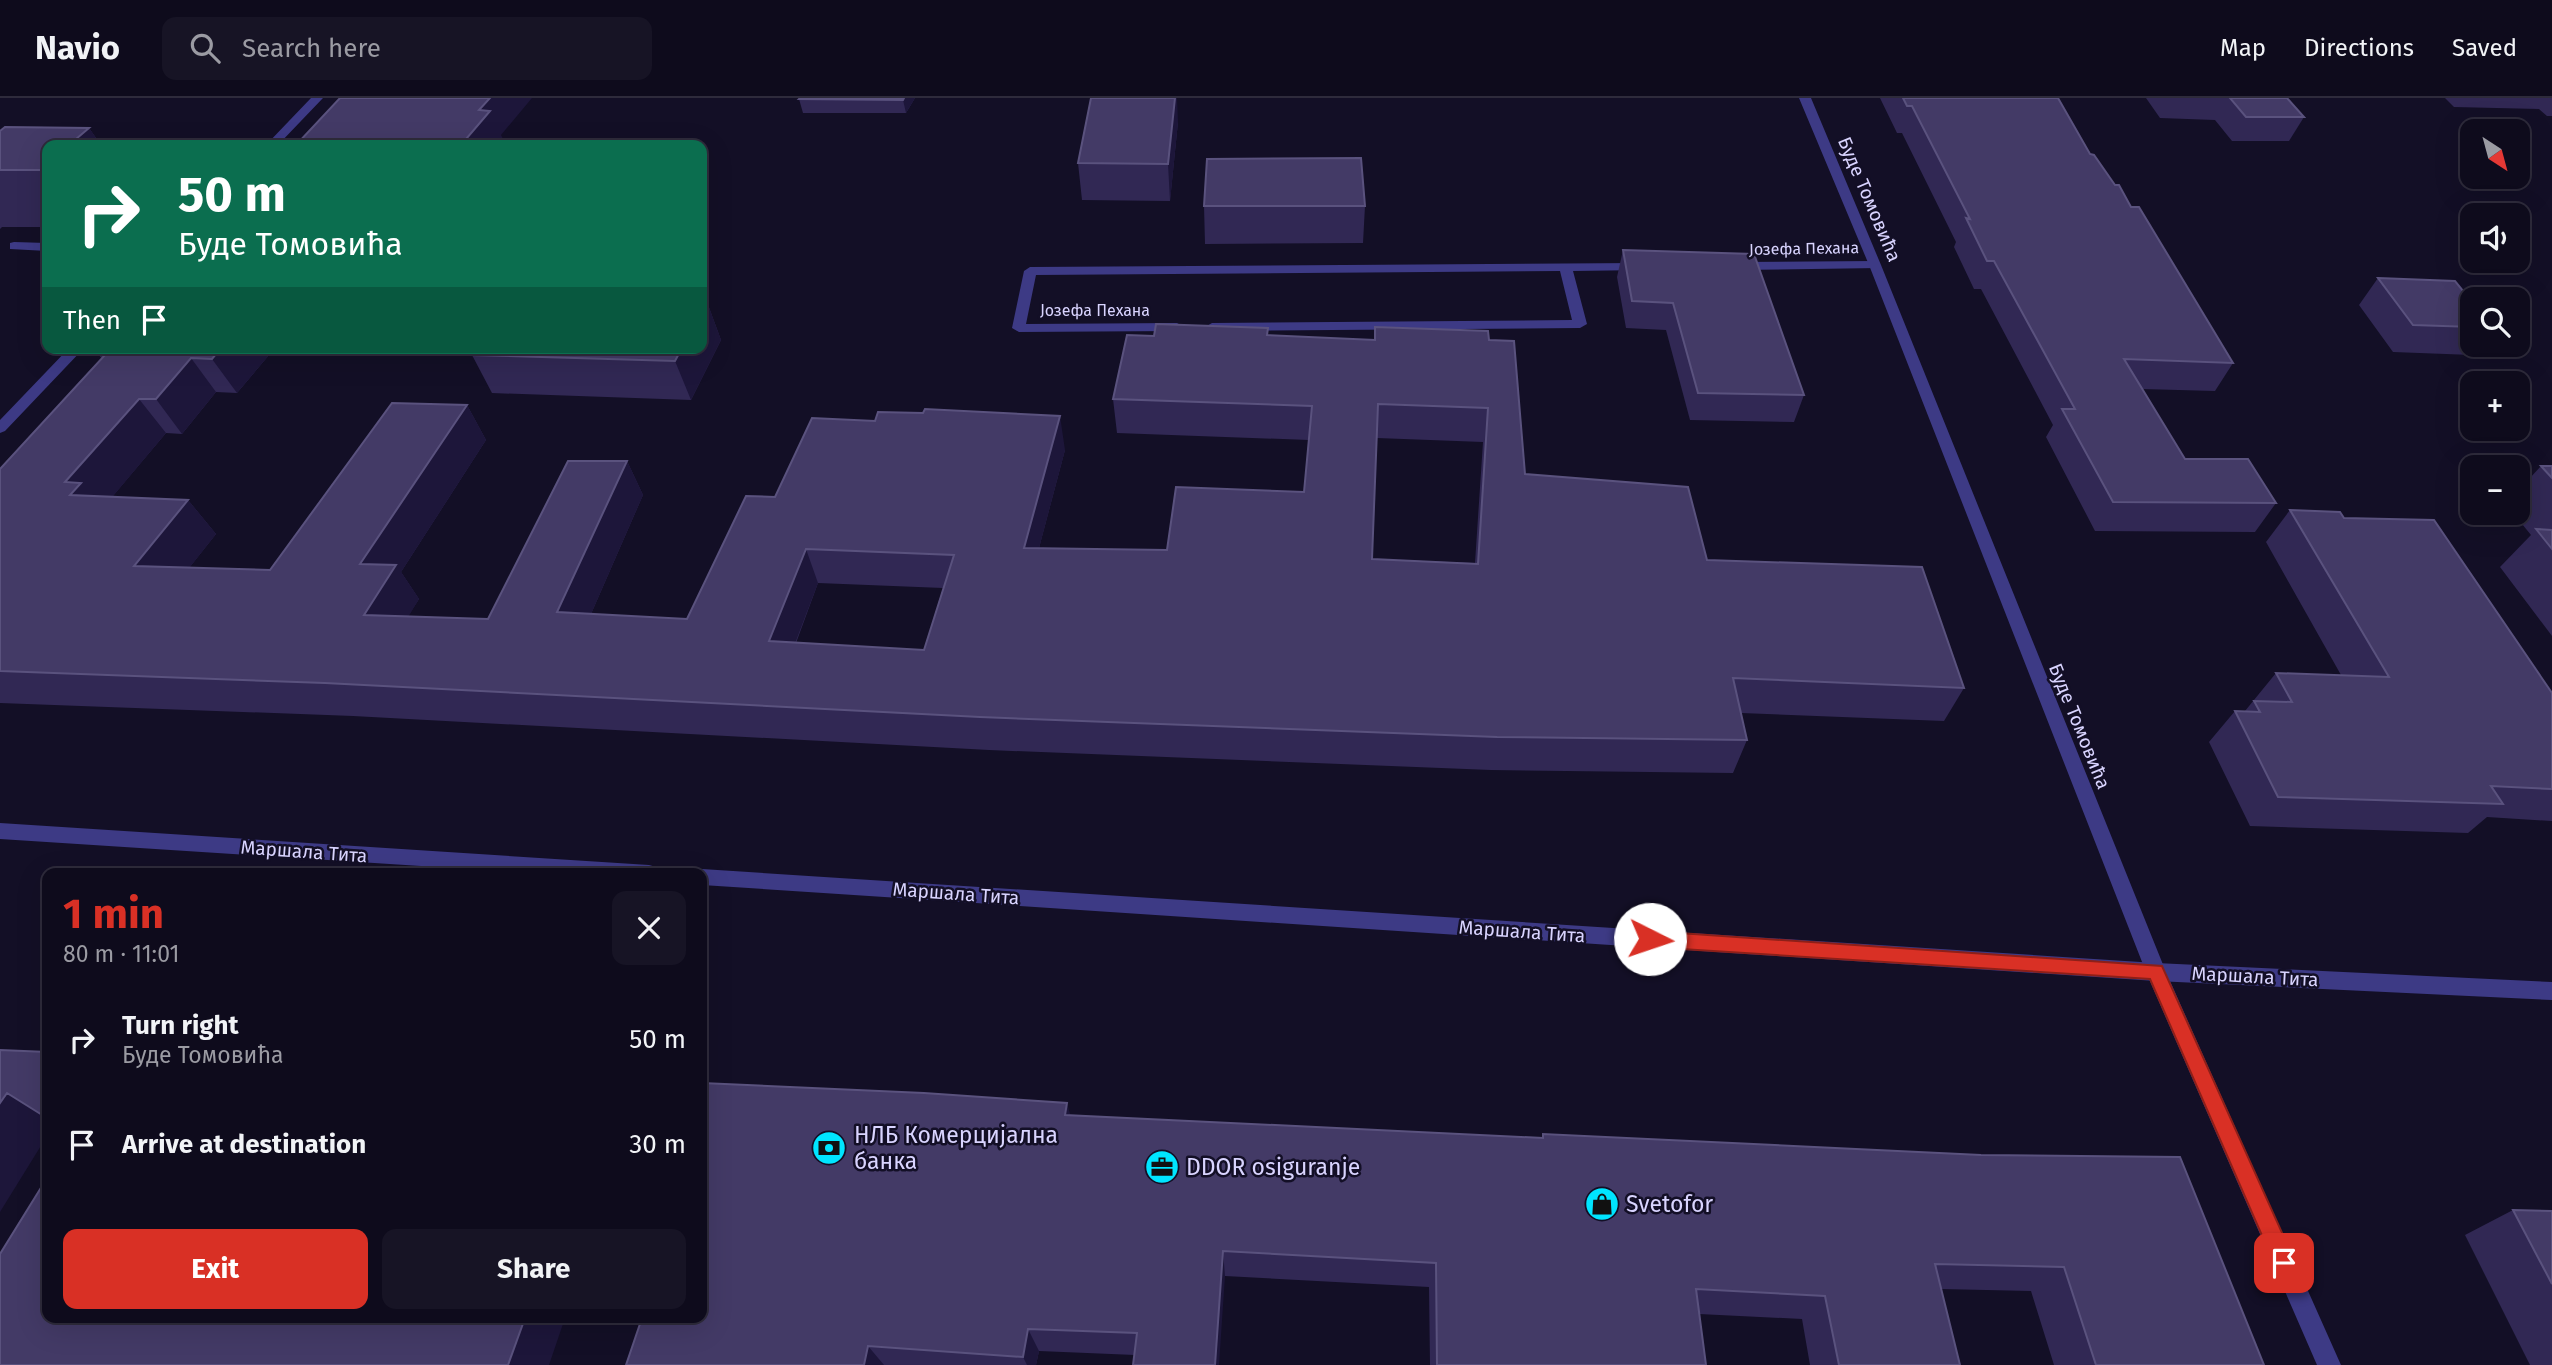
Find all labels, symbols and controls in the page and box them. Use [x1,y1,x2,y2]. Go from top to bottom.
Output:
search box [162,17,652,80]
text: Navio [35,28,120,68]
icon: search [186,29,224,67]
text: Search here [242,33,381,64]
text: Map [2220,34,2266,62]
text: Directions [2304,34,2414,62]
text: Saved [2452,34,2517,62]
north arrow [2460,119,2530,189]
map controls [2460,119,2530,525]
street label: Буде Томовића [1833,133,1906,265]
text: 50 m [178,165,286,224]
icon: right [63,168,154,259]
button: sound [2460,203,2530,273]
text: Буде Томовића [178,225,403,263]
street label: Јозефа Пехана [1749,238,1859,259]
button: search [2460,287,2530,357]
icon: arrive [135,301,173,339]
street label: Јозефа Пехана [1040,301,1150,320]
text: Then [63,305,121,336]
button: + [2460,371,2530,441]
button: − [2460,455,2530,525]
street label: Буде Томовића [2044,660,2115,792]
street label: Маршала Тита [240,836,368,867]
street label: Маршала Тита [892,878,1020,909]
text: 1 min [63,889,164,939]
button: close [612,891,686,965]
position arrow [1613,902,1687,976]
street label: Маршала Тита [1458,916,1586,947]
text: 80 m · 11:01 [63,940,179,968]
street label: Маршала Тита [2191,962,2319,991]
text: Turn right [122,1010,239,1041]
icon: right [63,1021,101,1059]
text: 50 m [629,1024,686,1055]
text: Буде Томовића [122,1041,284,1069]
place label: НЛБ Комерцијална банка [854,1121,1058,1175]
icon: arrive [63,1126,101,1164]
text: Arrive at destination [122,1129,366,1160]
text: 30 m [629,1129,686,1160]
bank icon: НЛБ Комерцијална банка [810,1129,848,1167]
office icon: DDOR osiguranje [1143,1148,1181,1186]
place label: DDOR osiguranje [1186,1153,1360,1181]
shop icon: Svetofor [1583,1185,1621,1223]
place label: Svetofor [1626,1190,1713,1218]
button: Exit [63,1229,368,1309]
button: Share [382,1229,686,1309]
pin [2254,1233,2314,1293]
icon: arrive [2265,1244,2303,1282]

